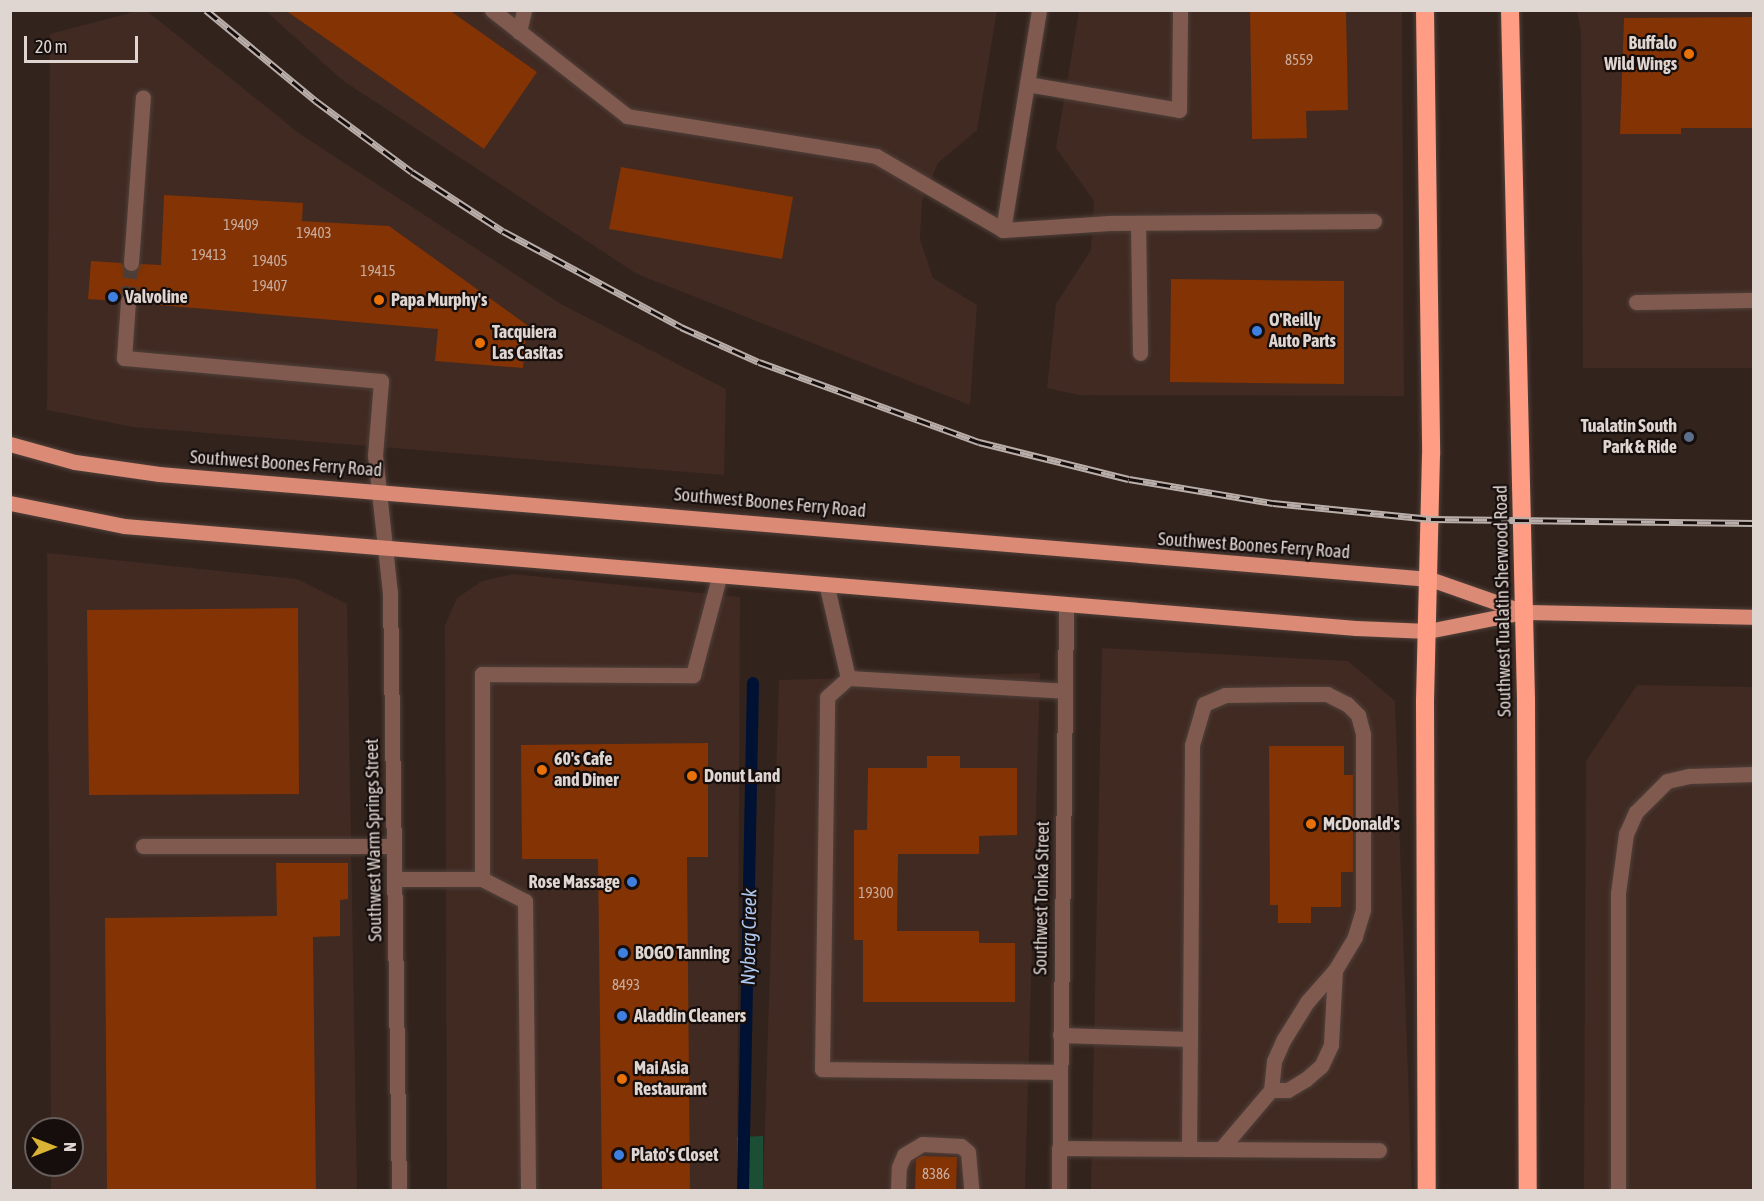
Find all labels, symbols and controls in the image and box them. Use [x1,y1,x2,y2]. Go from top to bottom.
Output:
scale bar [27,24,141,62]
place label: Buffalo Wild Wings [1604,33,1677,76]
text: 20 m [35,36,67,57]
marker: Buffalo Wild Wings [1682,47,1696,61]
house number: 8559 [1285,51,1313,69]
house number: 19409 [223,216,259,234]
house number: 19403 [296,224,332,242]
house number: 19413 [191,246,227,264]
house number: 19405 [252,252,288,270]
house number: 19415 [360,262,396,280]
house number: 19407 [252,277,288,295]
place label: Valvoline [125,286,188,308]
place label: Papa Murphy's [391,289,487,311]
marker: Valvoline [106,290,120,304]
marker: Papa Murphy's [372,293,386,307]
place label: O'Reilly Auto Parts [1269,310,1336,352]
place label: Tacquiera Las Casitas [492,322,563,364]
marker: O'Reilly Auto Parts [1250,324,1264,338]
marker: Tacquiera Las Casitas [473,336,487,350]
place label: Tualatin South Park & Ride [1581,416,1677,458]
marker: Tualatin South Park & Ride [1682,430,1696,444]
street label: Southwest Boones Ferry Road [189,447,383,481]
street label: Southwest Boones Ferry Road [673,484,867,522]
street label: Southwest Tualatin Sherwood Road [1490,485,1516,717]
street label: Southwest Boones Ferry Road [1157,529,1351,563]
street label: Southwest Warm Springs Street [361,738,387,942]
place label: 60's Cafe and Diner [554,749,619,792]
marker: 60's Cafe and Diner [535,763,549,777]
place label: Donut Land [704,765,780,787]
marker: Donut Land [685,769,699,783]
place label: McDonald's [1323,813,1400,835]
marker: McDonald's [1304,817,1318,831]
street label: Southwest Tonka Street [1030,821,1054,975]
place label: Rose Massage [528,871,620,893]
marker: Rose Massage [625,875,639,889]
house number: 19300 [858,884,894,902]
water label: Nyberg Creek [735,888,761,986]
place label: BOGO Tanning [635,942,730,964]
marker: BOGO Tanning [616,946,630,960]
house number: 8493 [612,976,640,994]
place label: Aladdin Cleaners [634,1005,746,1027]
marker: Aladdin Cleaners [615,1009,629,1023]
place label: Mai Asia Restaurant [634,1058,707,1100]
marker: Mai Asia Restaurant [615,1072,629,1086]
north arrow [24,1117,84,1177]
text: N [61,1142,79,1152]
place label: Plato's Closet [631,1144,718,1166]
marker: Plato's Closet [612,1148,626,1162]
house number: 8386 [922,1165,950,1183]

